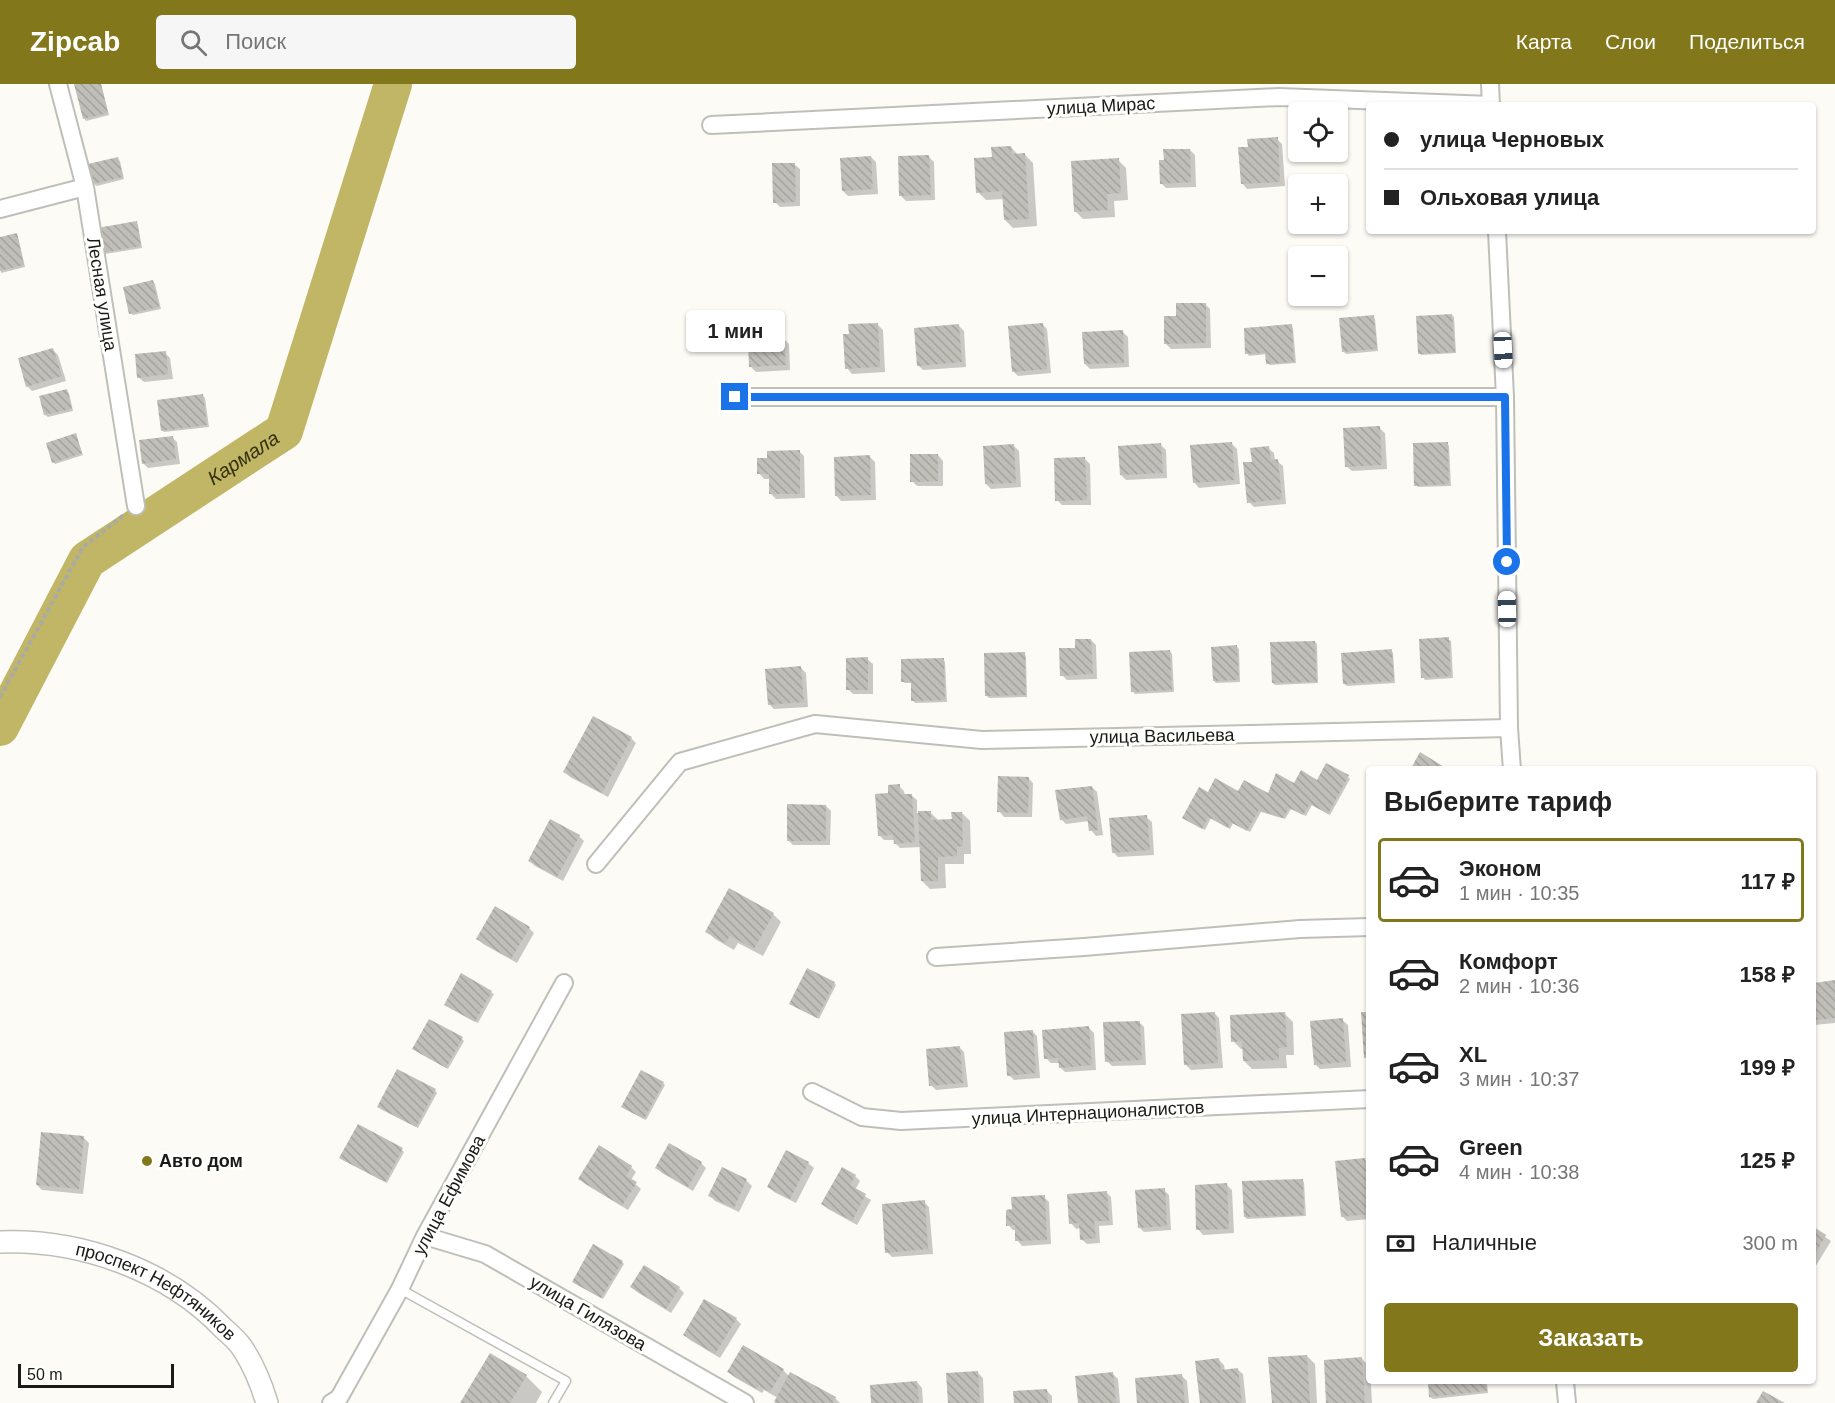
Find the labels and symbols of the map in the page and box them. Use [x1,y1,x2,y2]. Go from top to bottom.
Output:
street label: улица Мирас [1046,93,1156,119]
street label: Лесная улица [83,236,121,353]
callout: 1 мин [686,310,784,352]
car [1493,332,1513,368]
route end [721,383,748,410]
water label: Кармала [203,426,283,489]
route start [1493,548,1520,575]
car [1498,591,1516,627]
street label: улица Васильева [1089,725,1236,747]
street label: улица Интернационалистов [971,1097,1205,1129]
street label: улица Ефимова [409,1131,490,1258]
place label: Авто дом [159,1151,243,1171]
marker: Авто дом [140,1154,154,1168]
street label: проспект Нефтяников [74,1239,240,1345]
street label: улица Гилязова [526,1272,651,1355]
scale bar [18,1361,174,1388]

